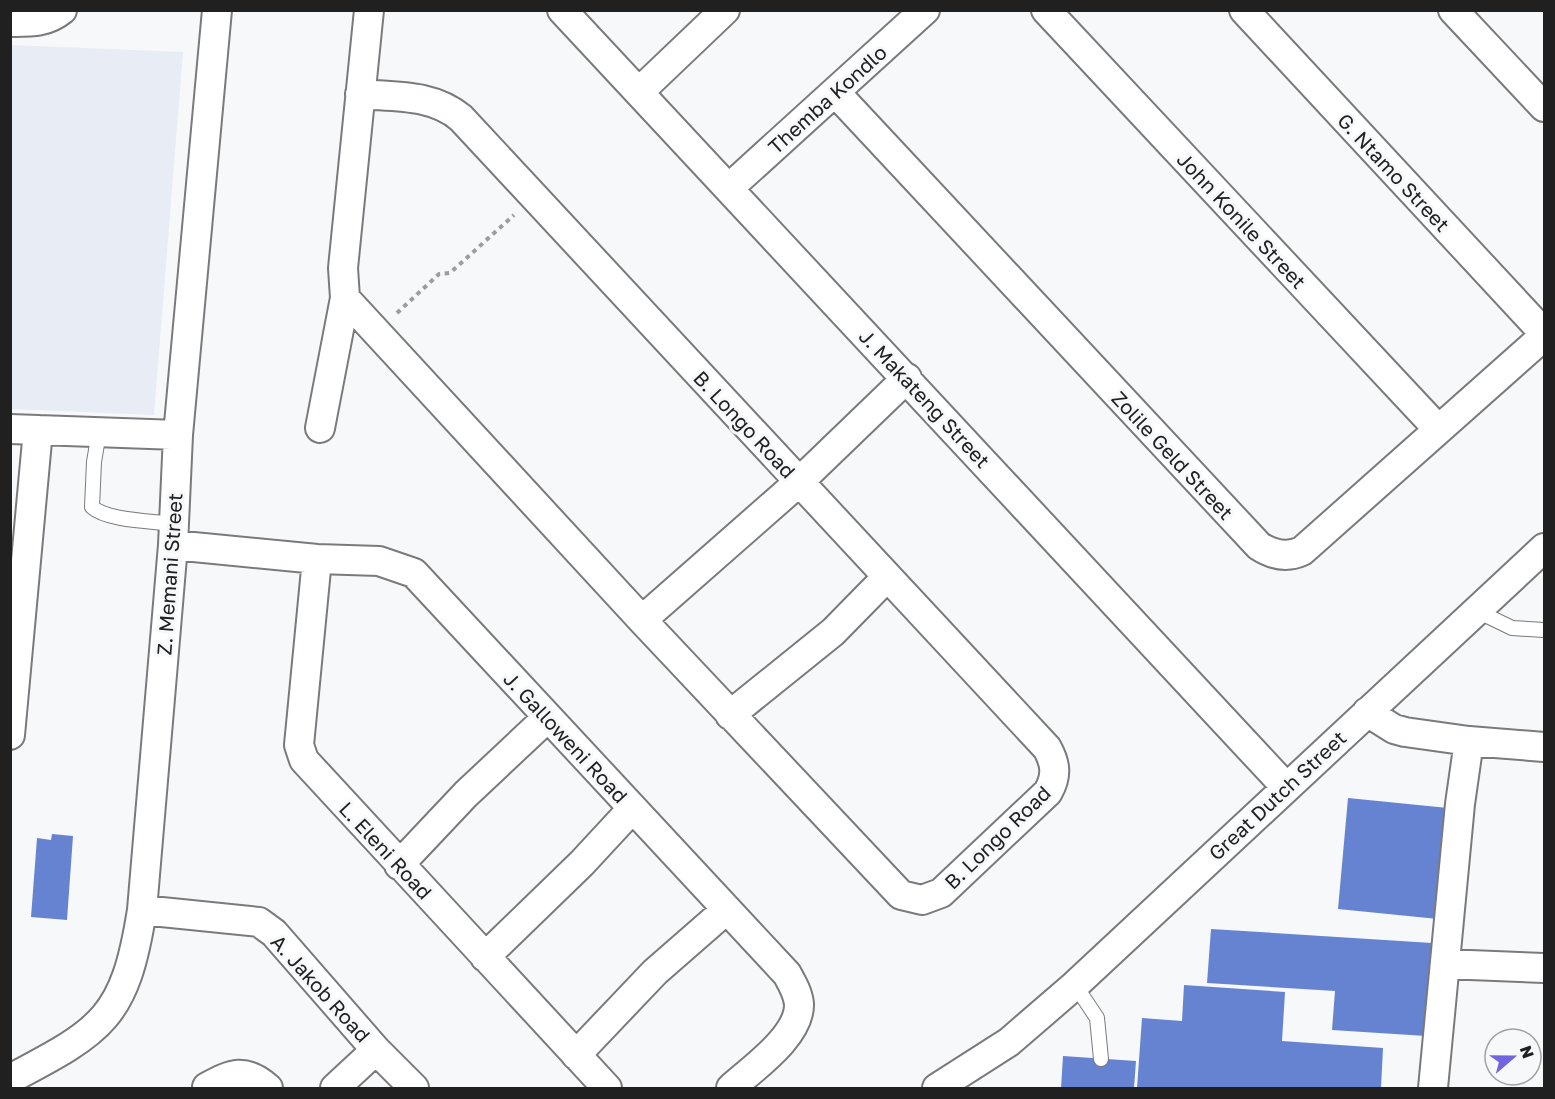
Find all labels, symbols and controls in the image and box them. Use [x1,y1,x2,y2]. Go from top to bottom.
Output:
street label: Themba Kondlo [763,40,891,158]
street label: G. Ntamo Street [1333,108,1455,236]
street label: John Konile Street [1173,147,1311,293]
street label: J. Makateng Street [855,324,995,472]
street label: B. Longo Road [689,365,801,483]
street label: Zolile Geld Street [1107,386,1239,524]
street label: Z. Memani Street [151,492,187,656]
street label: J. Galloweni Road [499,666,633,808]
street label: Great Dutch Street [1203,725,1351,865]
street label: B. Longo Road [939,780,1055,894]
street label: L. Eleni Road [335,796,437,904]
street label: A. Jakob Road [267,929,375,1047]
north arrow [1483,1027,1543,1087]
text: N [1516,1043,1539,1061]

